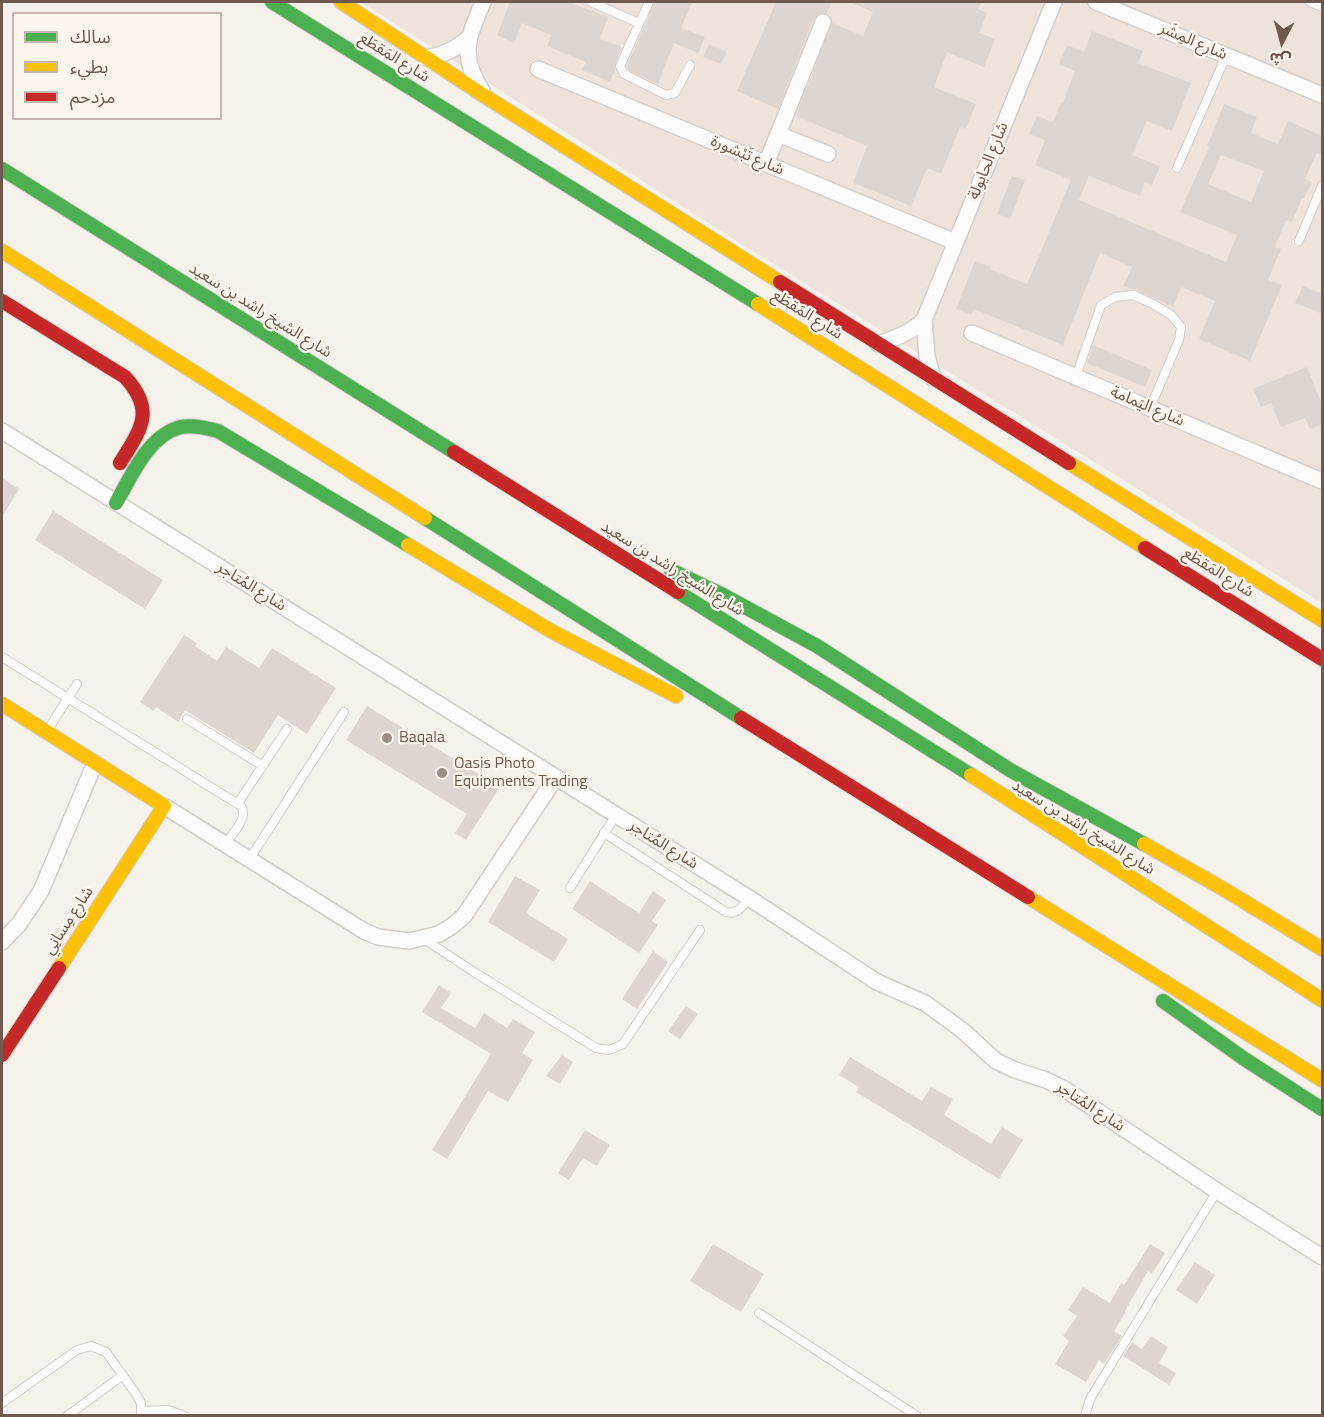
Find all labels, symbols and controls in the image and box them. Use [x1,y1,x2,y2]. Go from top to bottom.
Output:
legend [12,12,222,120]
north arrow [1252,12,1312,72]
street label: شارع المِشَر [1156,19,1230,65]
text: سالك [70,23,111,50]
street label: شارع المَقطَع [355,29,433,87]
text: ش [1268,47,1292,73]
text: بطيء [70,53,108,80]
text: مزدحم [70,83,115,110]
street label: شارع الحايولة [965,119,1013,203]
street label: شارع تَبْشورة [707,132,787,180]
street label: شارع الشيخ راشد بن سعيد [185,259,335,363]
street label: شارع المَقطَع [768,286,846,344]
street label: شارع اليَمامة [1107,383,1187,431]
street label: شارع الشيخ راشد بن سعيد [597,517,747,621]
street label: شارع المَقطَع [1179,544,1257,602]
street label: شارع المُتاجر [213,558,289,616]
place label: Baqala [399,728,445,748]
marker: Baqala [380,731,394,745]
place label: Oasis Photo Equipments Trading [454,754,588,792]
marker: Oasis Photo Equipments Trading [435,766,449,780]
street label: شارع الشيخ راشد بن سعيد [1008,776,1158,880]
street label: شارع المُتاجر [625,816,701,874]
street label: شارع مِسانِي [40,883,98,959]
street label: شارع المُتاجر [1052,1078,1128,1136]

